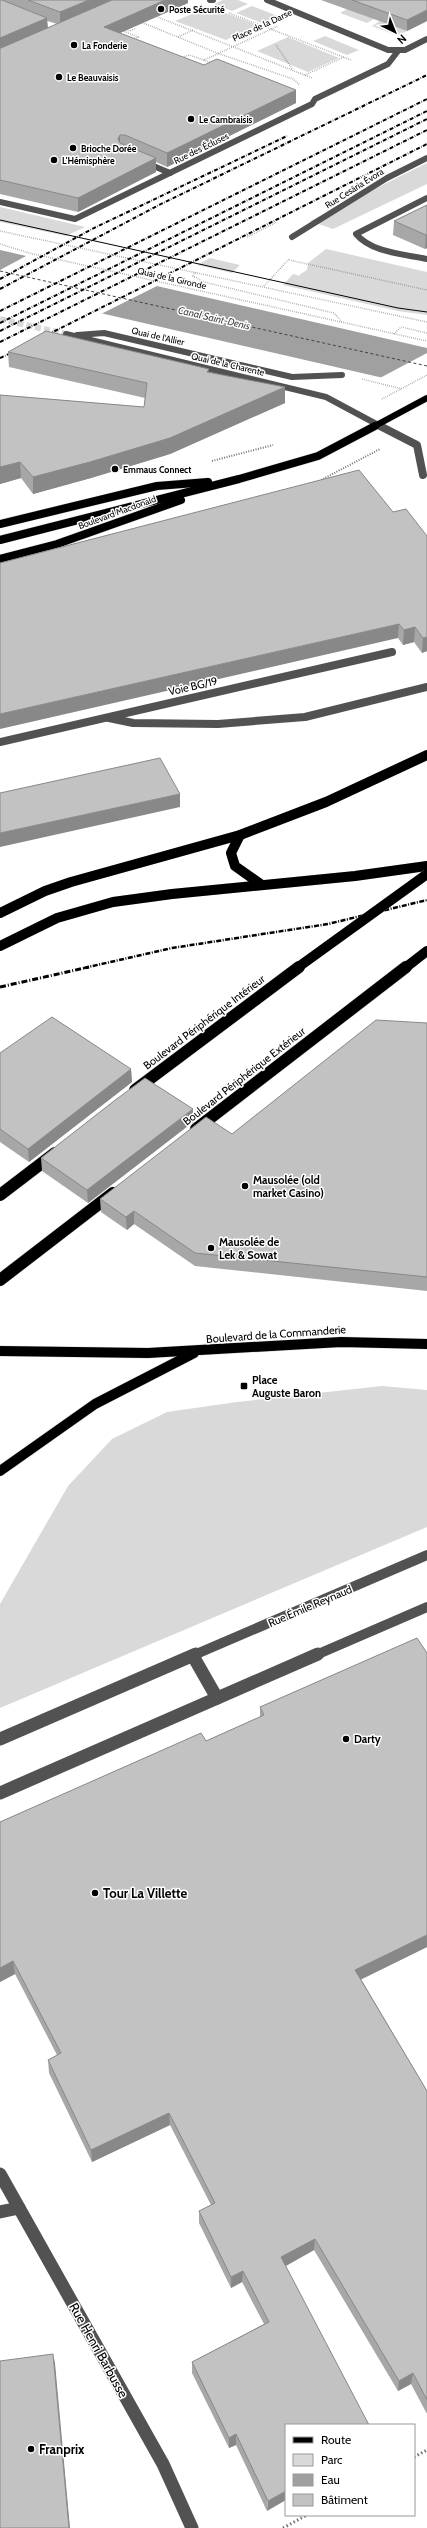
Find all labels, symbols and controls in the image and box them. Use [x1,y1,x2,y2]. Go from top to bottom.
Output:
marker: Poste Sécurité [156,4,166,14]
place label: Poste Sécurité [169,4,225,15]
street label: Place de la Darse [231,6,294,44]
north arrow [375,12,415,52]
text: N [394,32,409,47]
marker: La Fonderie [69,40,79,50]
place label: La Fonderie [82,40,127,51]
marker: Le Beauvaisis [54,72,64,82]
place label: Le Beauvaisis [67,72,119,83]
marker: Le Cambraisis [186,114,196,124]
place label: Le Cambraisis [199,114,253,125]
street label: Rue des Écluses [171,129,231,166]
marker: Brioche Dorée [68,143,78,153]
place label: Brioche Dorée [81,143,137,154]
marker: L'Hémisphère [49,155,59,165]
place label: L'Hémisphère [62,155,115,166]
street label: Rue Cesária Évora [322,164,386,210]
street label: Quai de la Gironde [137,265,208,291]
water label: Canal Saint-Denis [177,303,251,333]
street label: Quai de l'Allier [131,325,186,347]
street label: Quai de la Charente [190,350,266,378]
marker: Emmaus Connect [110,464,120,474]
place label: Emmaus Connect [123,464,191,475]
street label: Boulevard Macdonald [77,493,157,531]
street label: Voie BG/19 [167,674,219,698]
street label: Boulevard Périphérique Intérieur [140,971,268,1072]
street label: Boulevard Périphérique Extérieur [180,1024,308,1128]
place label: Mausolée (old market Casino) [253,1173,324,1200]
marker: Mausolée (old market Casino) [240,1181,250,1191]
place label: Mausolée de Lek & Sowat [219,1235,279,1262]
marker: Mausolée de Lek & Sowat [206,1243,216,1253]
street label: Boulevard de la Commanderie [206,1322,347,1346]
place label: Place Auguste Baron [252,1373,321,1400]
marker: Place Auguste Baron [239,1381,249,1391]
street label: Rue Émile Reynaud [266,1582,354,1630]
place label: Darty [354,1732,381,1746]
marker: Darty [341,1734,351,1744]
place label: Tour La Villette [103,1885,187,1901]
marker: Tour La Villette [90,1888,100,1898]
street label: Rue Henri Barbusse [66,2300,132,2401]
legend [285,2424,415,2516]
text: Route [321,2432,351,2447]
place label: Franprix [39,2441,85,2457]
marker: Franprix [26,2444,36,2454]
text: Parc [321,2452,343,2467]
text: Eau [321,2472,340,2487]
text: Bâtiment [321,2492,368,2507]

